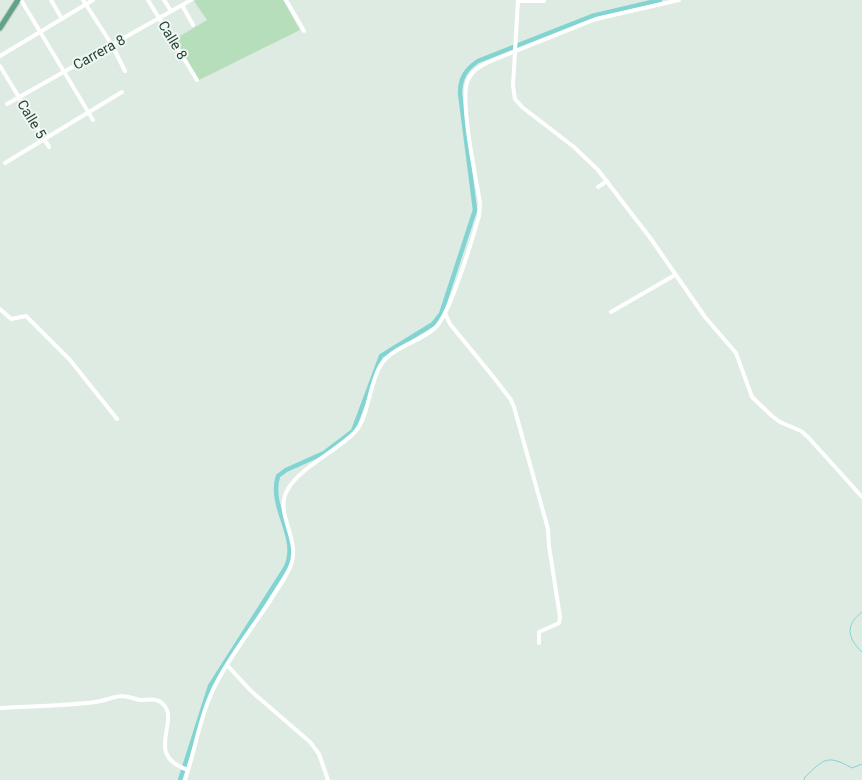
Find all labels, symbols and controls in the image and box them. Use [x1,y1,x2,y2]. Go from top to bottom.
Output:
street label: Calle 8 [155,18,191,62]
street label: Carrera 8 [70,31,128,73]
street label: Calle 5 [14,97,50,141]

